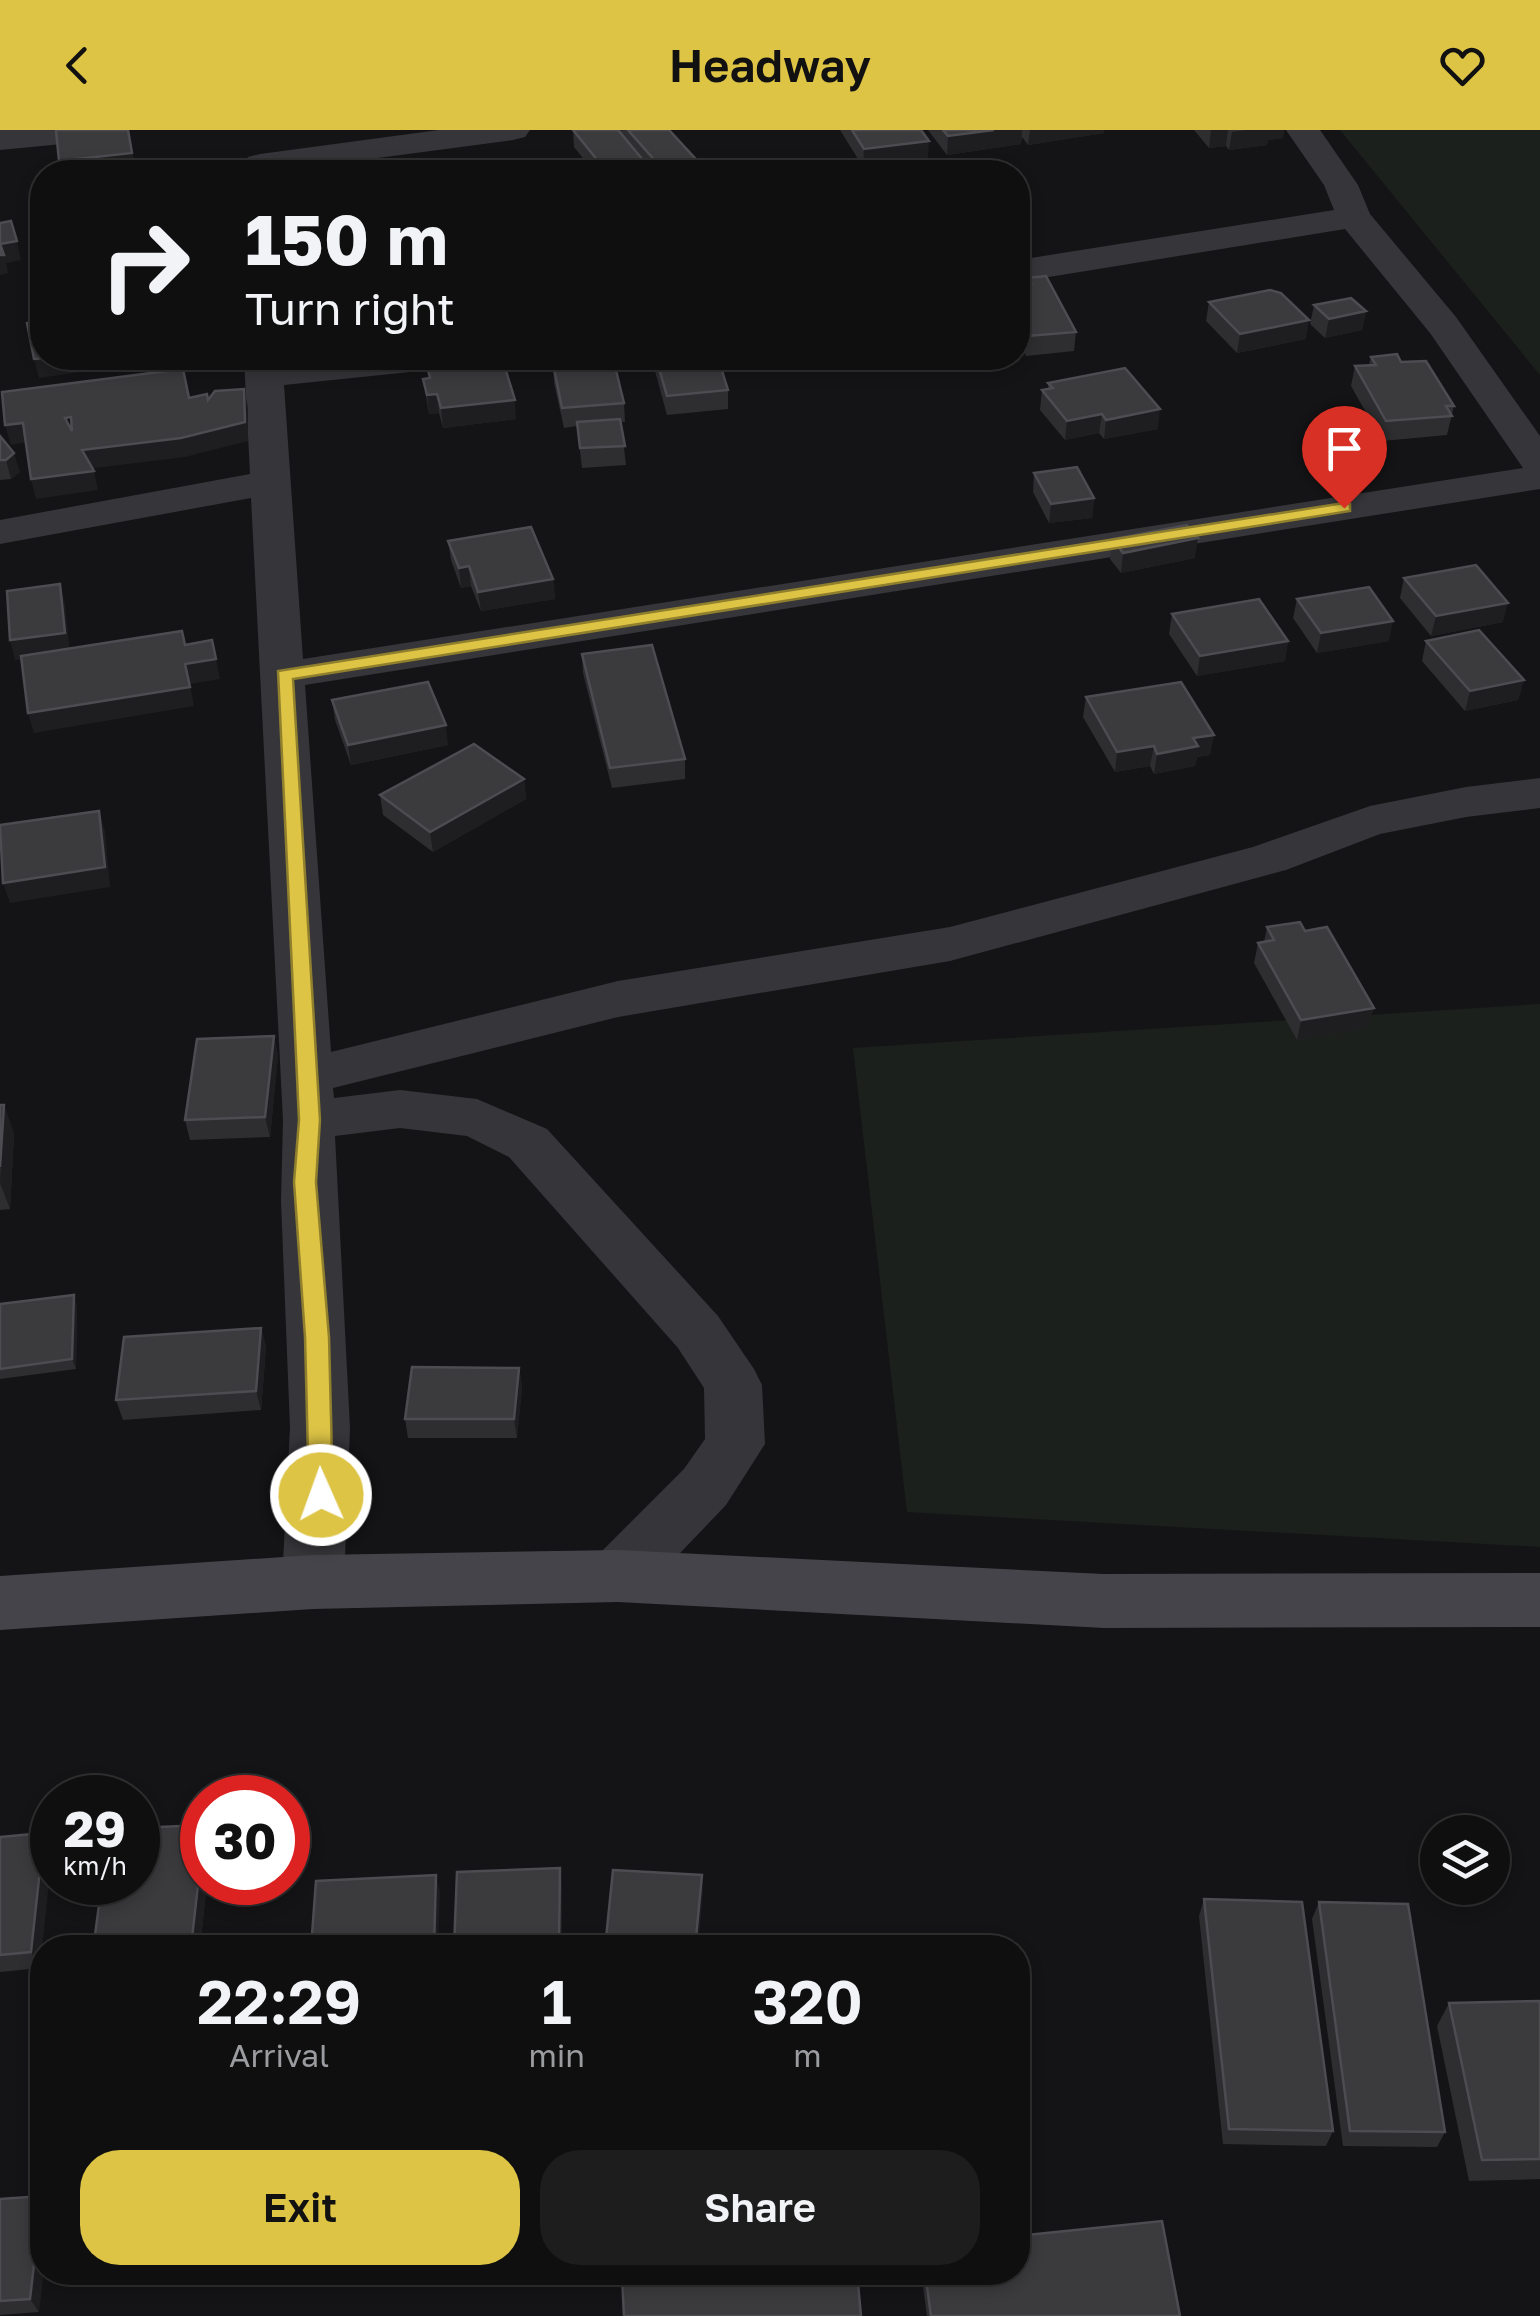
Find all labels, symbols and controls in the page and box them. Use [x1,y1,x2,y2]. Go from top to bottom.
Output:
icon: back [50,38,105,93]
text: Headway [669,38,871,92]
icon: heart [1435,38,1490,93]
text: 150 m [245,196,448,280]
icon: right [80,200,210,330]
text: Turn right [245,281,455,335]
pin [1302,406,1387,509]
icon: arrive [1317,421,1372,476]
position arrow [269,1443,373,1547]
speed limit sign: 30 [180,1775,310,1905]
text: 29 [64,1798,126,1858]
map controls [1420,1815,1510,1905]
button: layers [1420,1815,1510,1905]
text: km/h [63,1850,127,1881]
text: 22:29 [197,1965,361,2037]
text: 1 [542,1965,572,2037]
text: 320 [752,1965,863,2037]
text: Arrival [229,2036,329,2074]
text: min [528,2036,585,2074]
text: m [793,2036,822,2074]
button: Exit [80,2150,520,2265]
button: Share [540,2150,980,2265]

